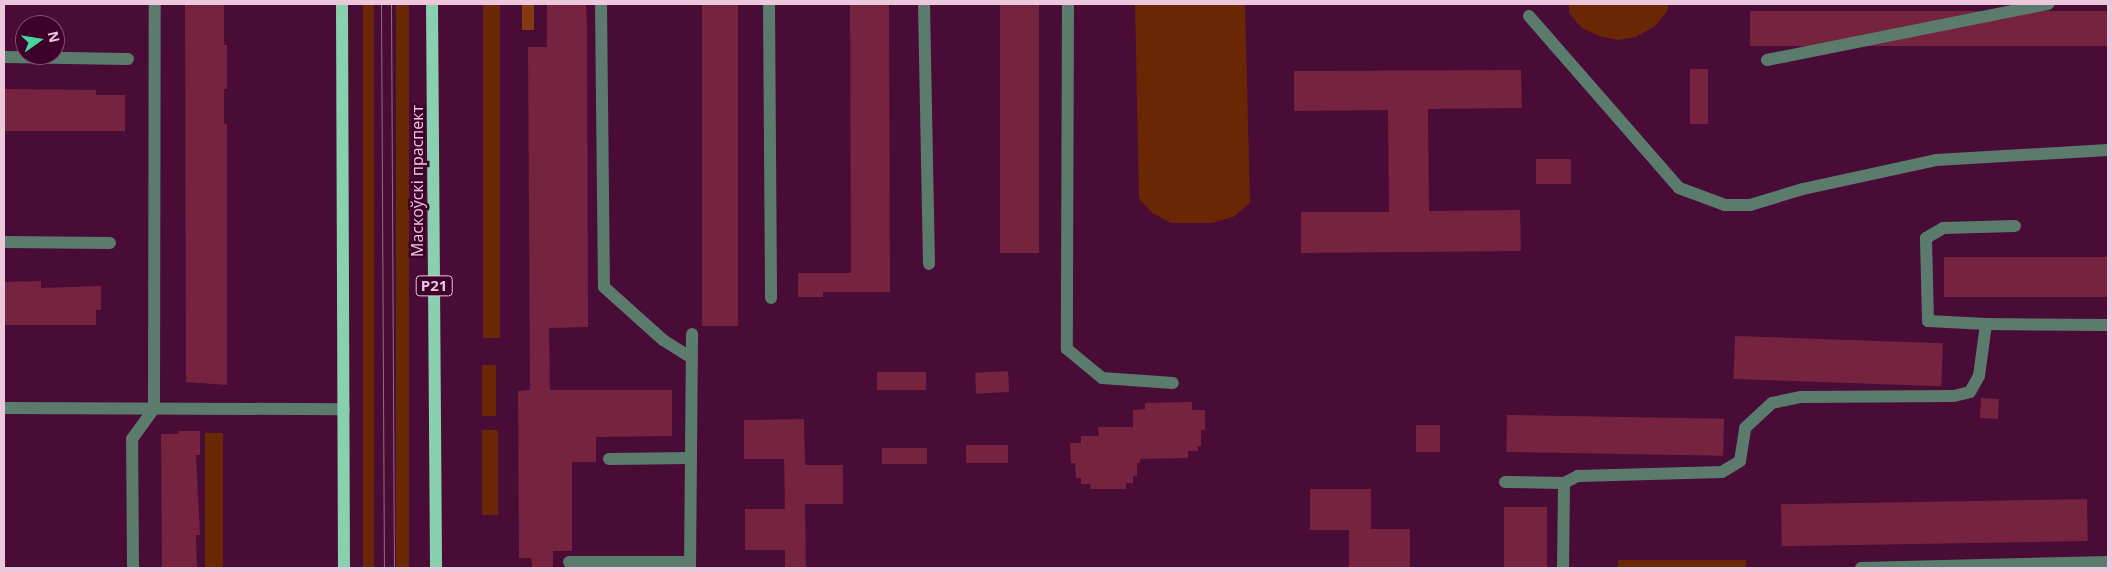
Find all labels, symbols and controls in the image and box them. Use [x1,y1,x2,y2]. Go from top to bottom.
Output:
north arrow [15,15,65,65]
text: N [44,29,65,44]
street label: Маскоўскі праспект [407,105,427,257]
road number: Р21 [415,274,453,298]

